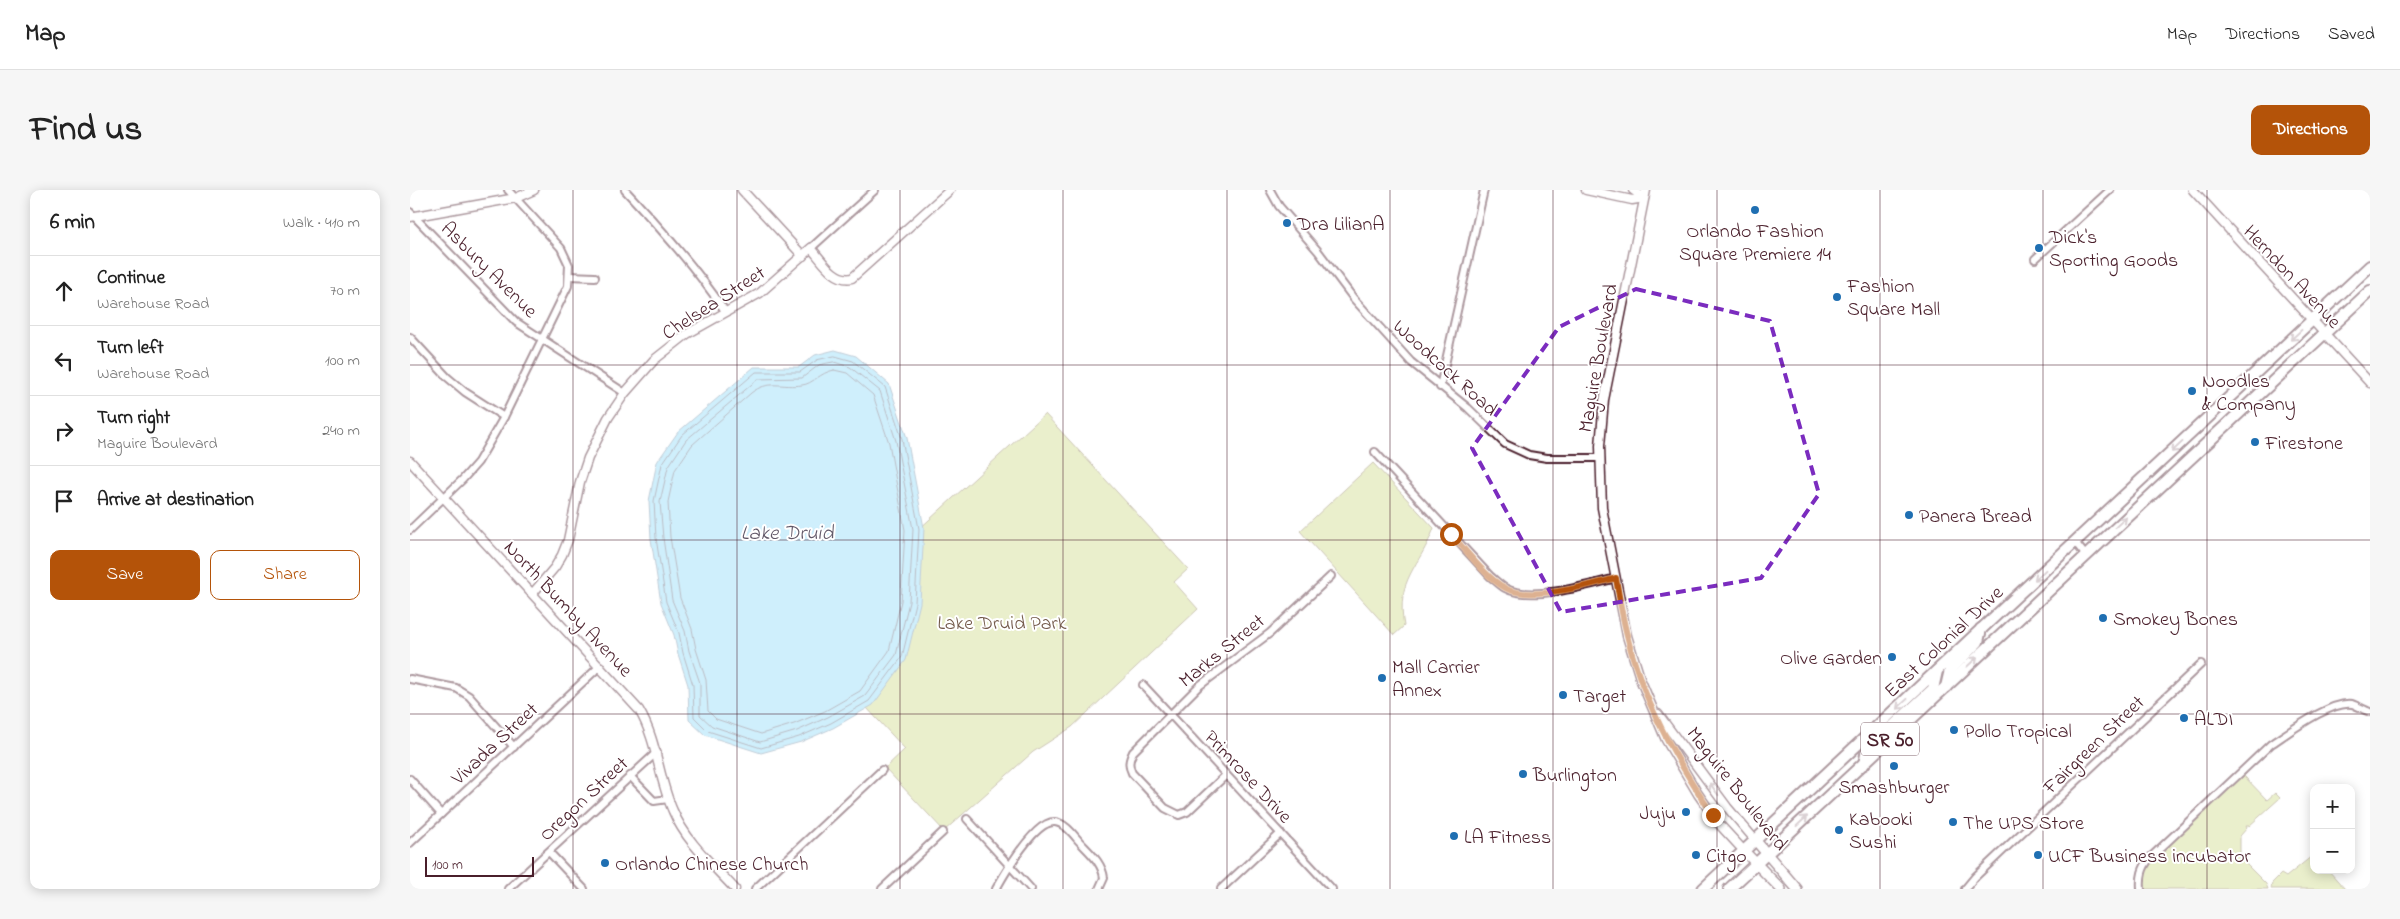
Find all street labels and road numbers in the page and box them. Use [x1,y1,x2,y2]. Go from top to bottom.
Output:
street label: Asbury Avenue [433,216,543,326]
street label: Herndon Avenue [2235,219,2347,336]
street label: Chelsea Street [657,260,772,348]
street label: Maguire Boulevard [1572,282,1628,435]
street label: Woodcock Road [1385,314,1503,424]
street label: North Bumby Avenue [496,535,639,685]
street label: East Colonial Drive [1879,580,2011,706]
street label: Marks Street [1173,608,1272,696]
street label: Fairgreen Street [2036,689,2153,803]
street label: Vivada Street [445,697,546,794]
street label: Maguire Boulevard [1677,721,1794,858]
road number: SR 50 [1861,722,1919,756]
street label: Primrose Drive [1196,725,1298,831]
street label: Oregon Street [534,751,637,850]

